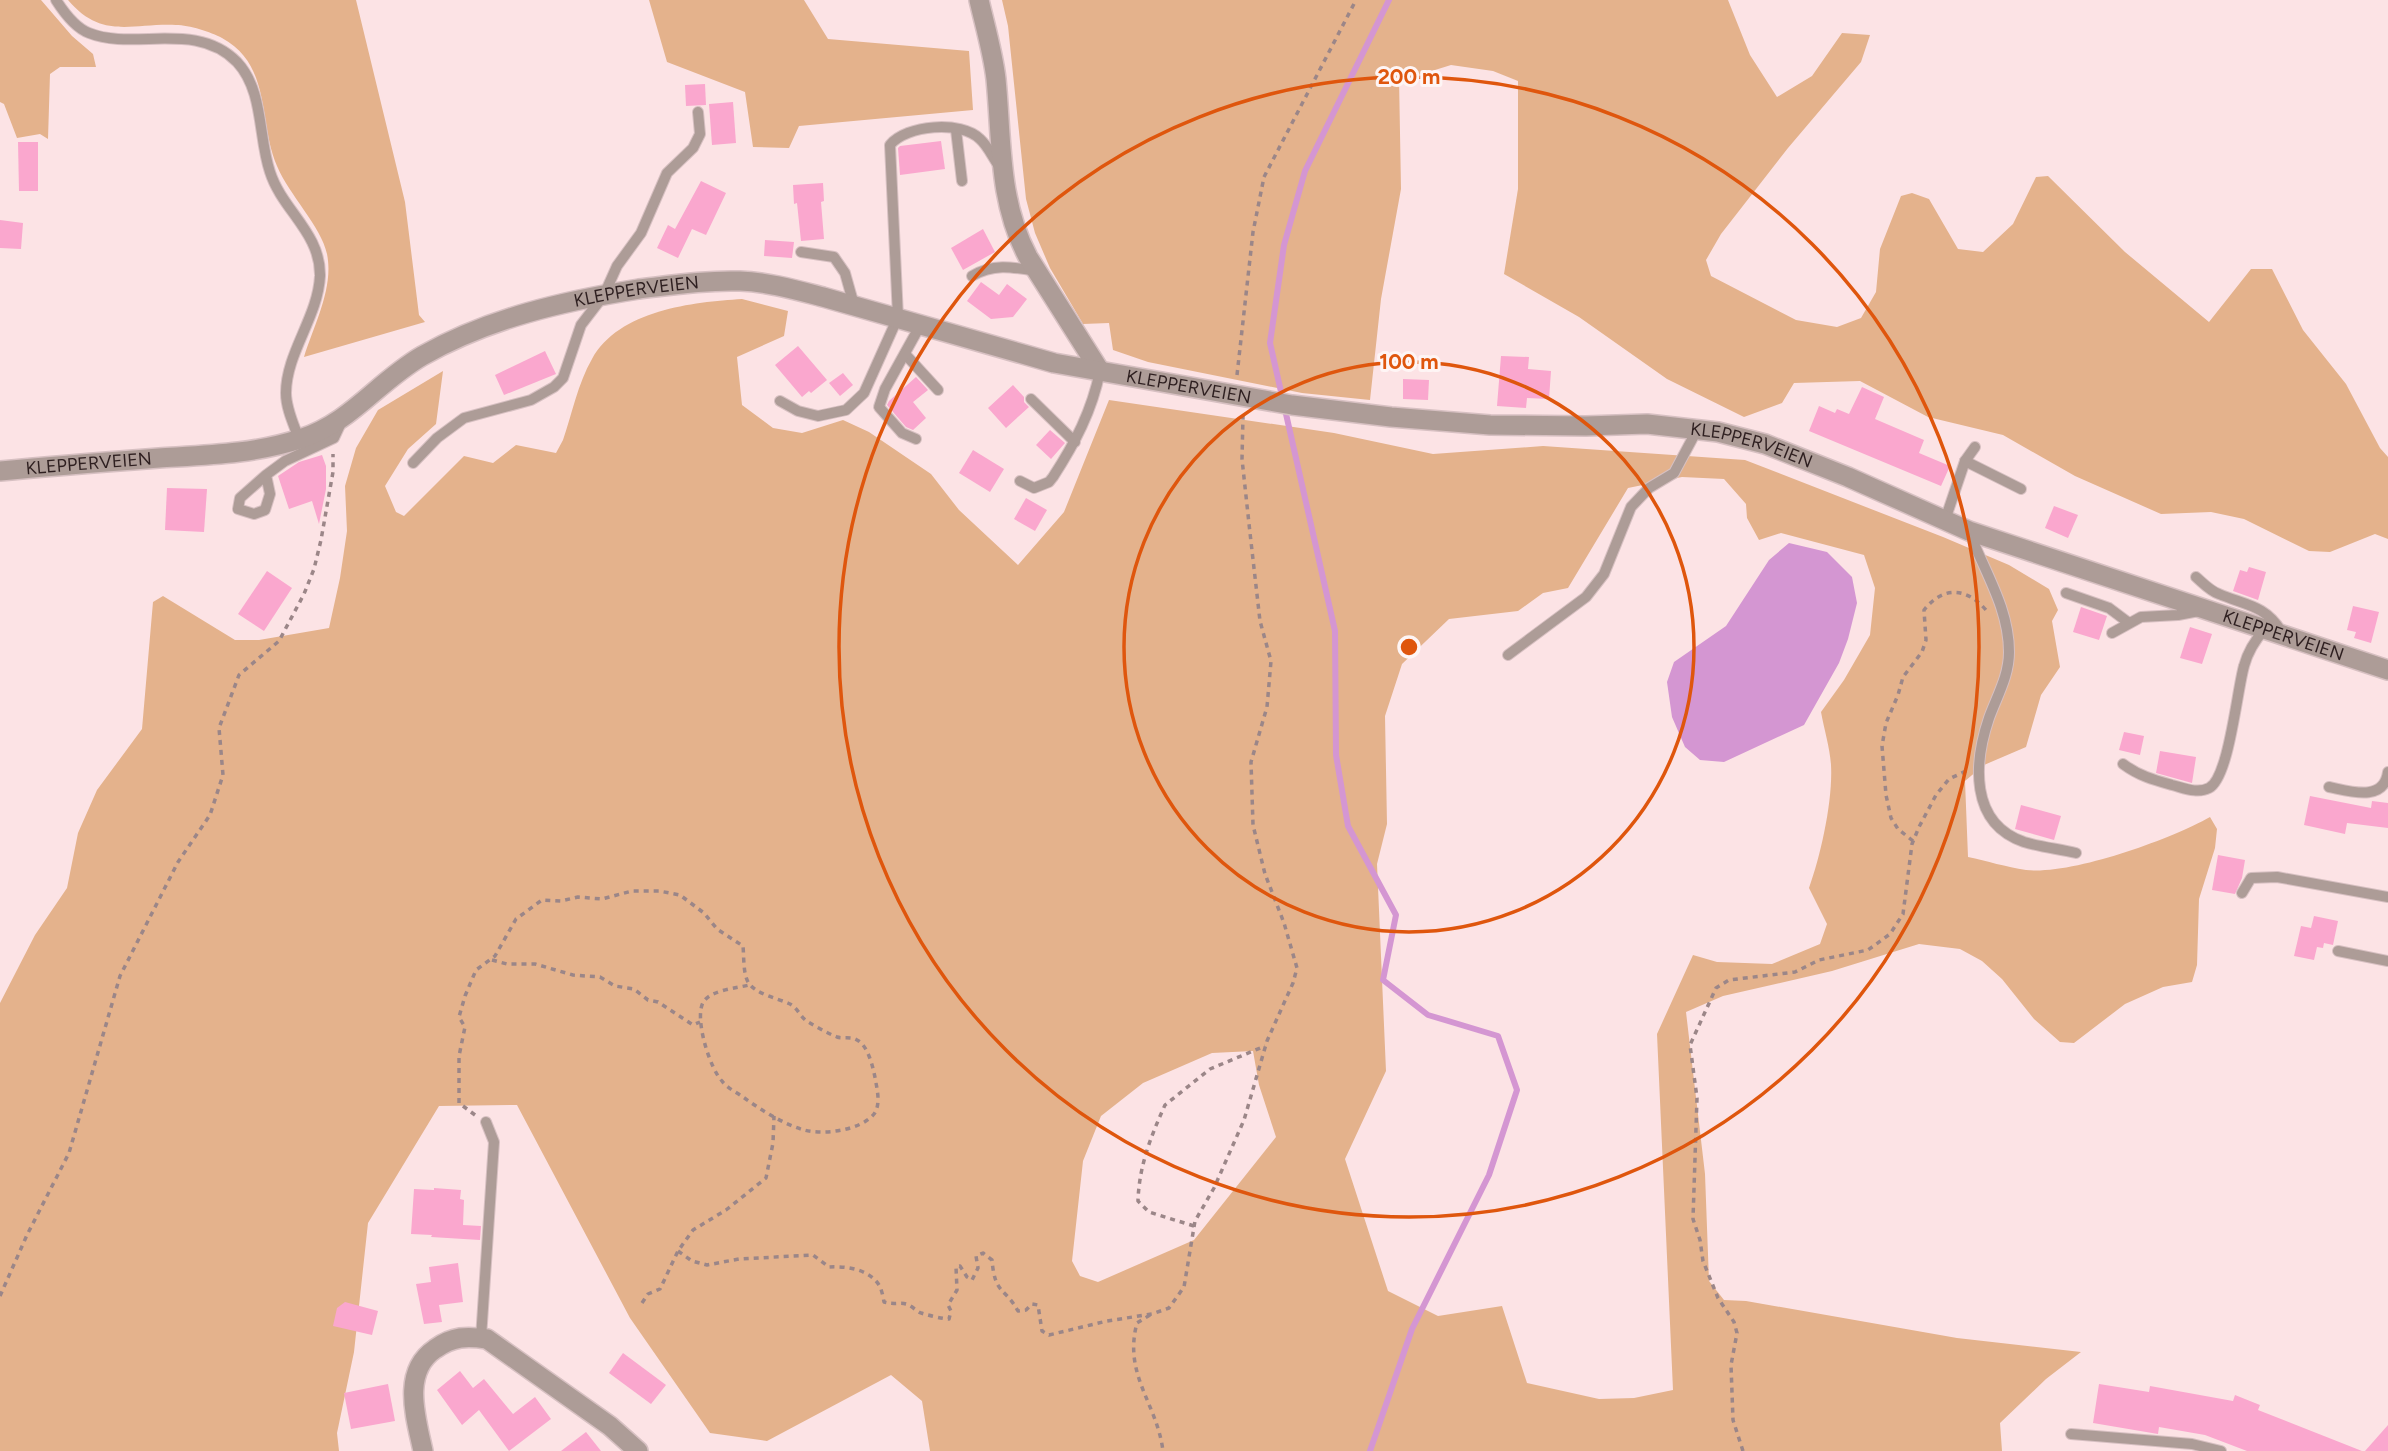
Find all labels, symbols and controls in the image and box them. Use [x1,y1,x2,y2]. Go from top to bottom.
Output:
text: 200 m [1378,64,1440,89]
street label: KLEPPERVEIEN [572,271,700,312]
text: 100 m [1379,349,1439,374]
street label: KLEPPERVEIEN [1124,365,1253,409]
street label: KLEPPERVEIEN [1689,418,1816,473]
street label: KLEPPERVEIEN [25,448,153,480]
street label: KLEPPERVEIEN [2220,605,2347,666]
centre of rings [1397,635,1421,659]

